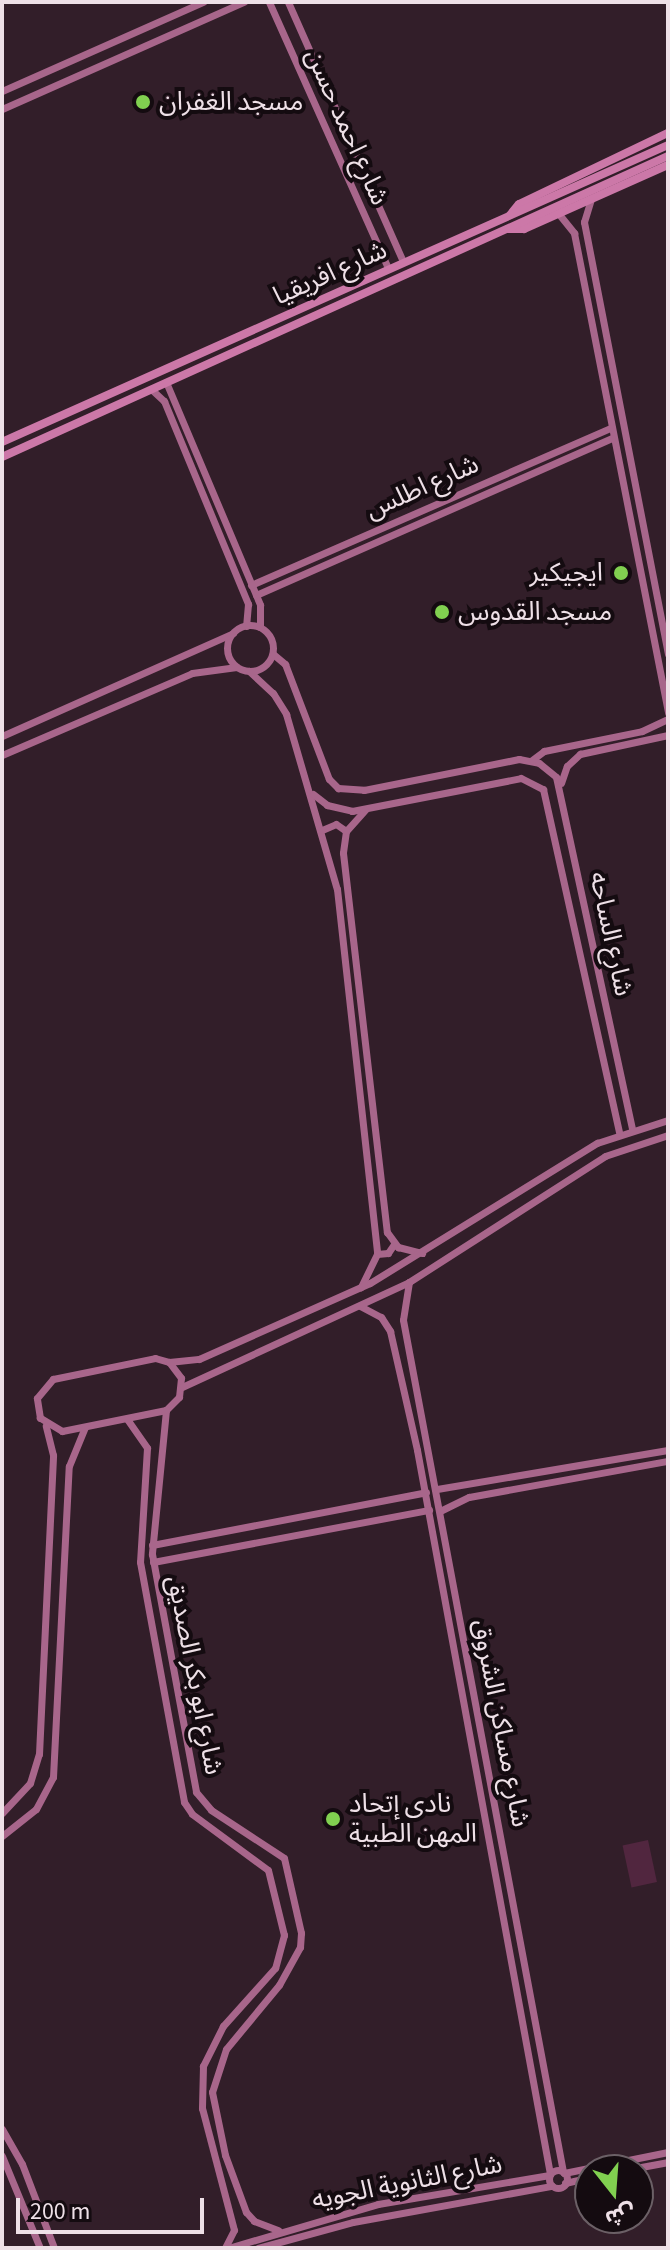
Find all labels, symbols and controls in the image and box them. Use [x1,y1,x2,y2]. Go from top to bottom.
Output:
street label: شارع احمد حسن [299,44,395,210]
place label: مسجد الغفران [159,86,303,118]
marker: مسجد الغفران [134,93,152,111]
street label: شارع افريقيا [268,234,392,312]
street label: شارع اطلس [361,448,483,526]
place label: ايجيكير [530,557,603,589]
marker: ايجيكير [610,562,632,584]
place label: مسجد القدوس [458,596,612,628]
marker: مسجد القدوس [433,603,451,621]
street label: شارع الساحه [583,869,639,999]
street label: شارع ابو بكر الصديق [160,1573,230,1777]
street label: شارع مساكن الشروق [466,1616,536,1830]
place label: نادى إتحاد المهن الطبية [349,1788,477,1850]
marker: نادى إتحاد المهن الطبية [324,1810,342,1828]
street label: شارع الثانوية الجويه [309,2148,505,2216]
north arrow [574,2154,654,2234]
scale bar [20,2182,208,2232]
text: 200 m [30,2194,90,2229]
text: ش [601,2195,640,2235]

